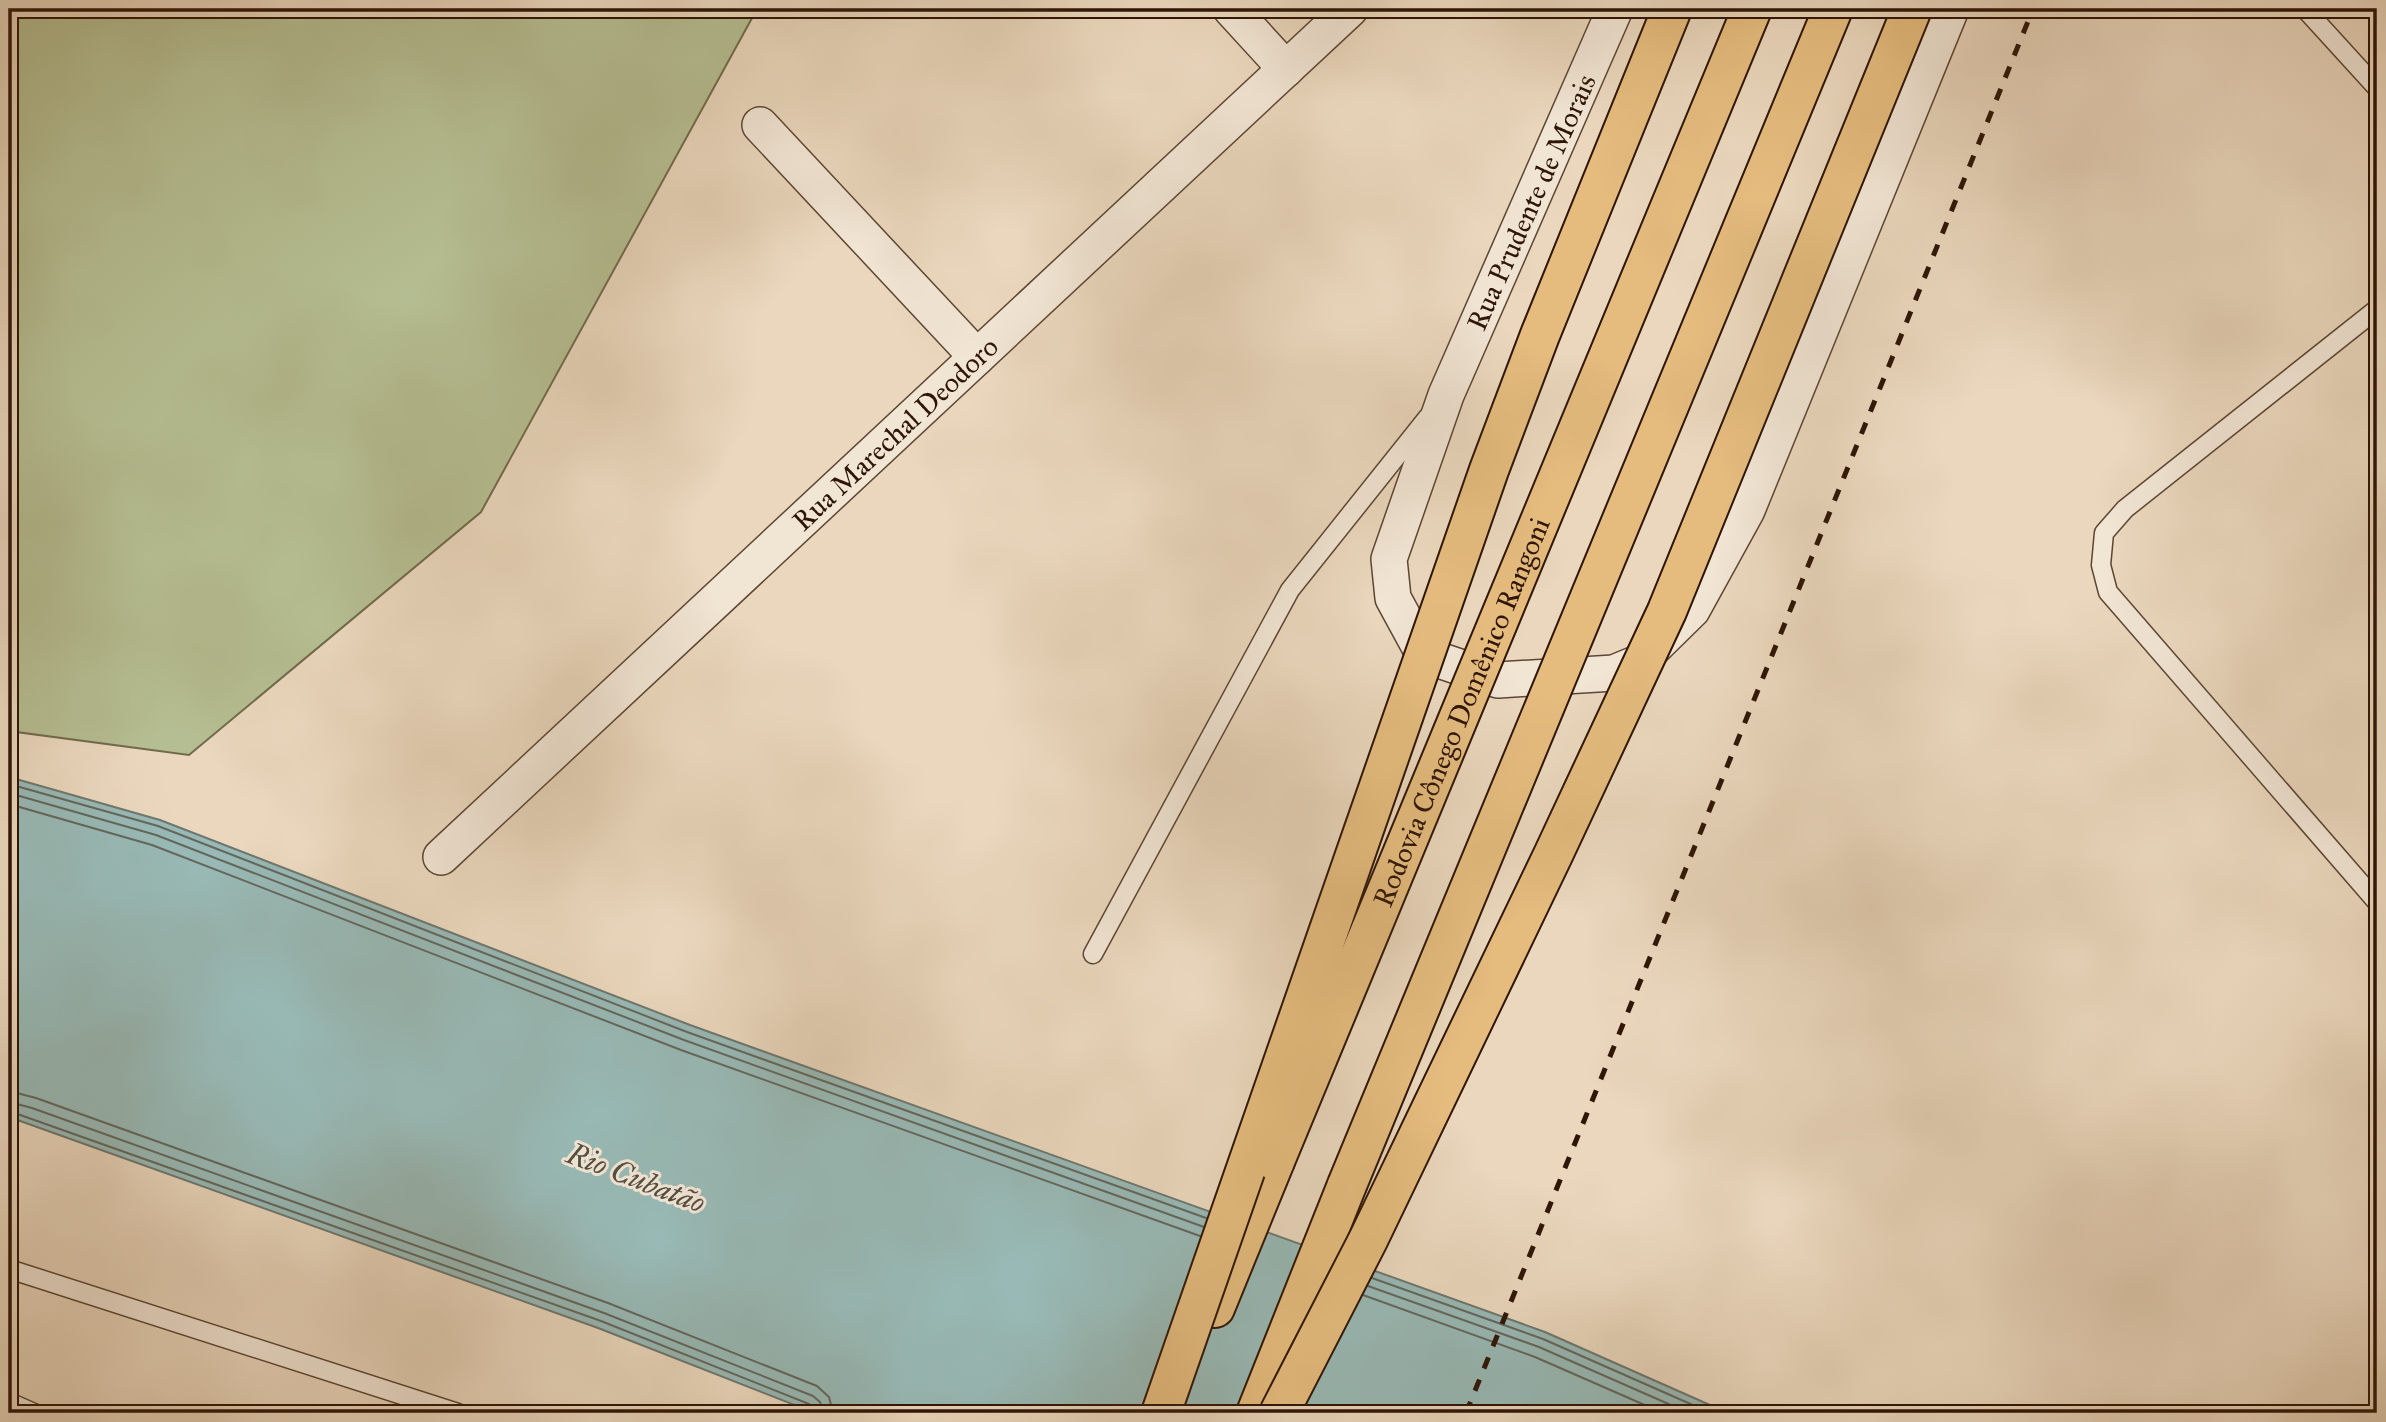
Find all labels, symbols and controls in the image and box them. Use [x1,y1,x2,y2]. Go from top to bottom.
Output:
street label: Rua Prudente de Morais [1459,69,1604,336]
street label: Rua Marechal Deodoro [785,329,1006,538]
street label: Rodovia Cônego Domênico Rangoni [1365,512,1558,912]
water label: Rio Cubatão [561,1135,710,1221]

